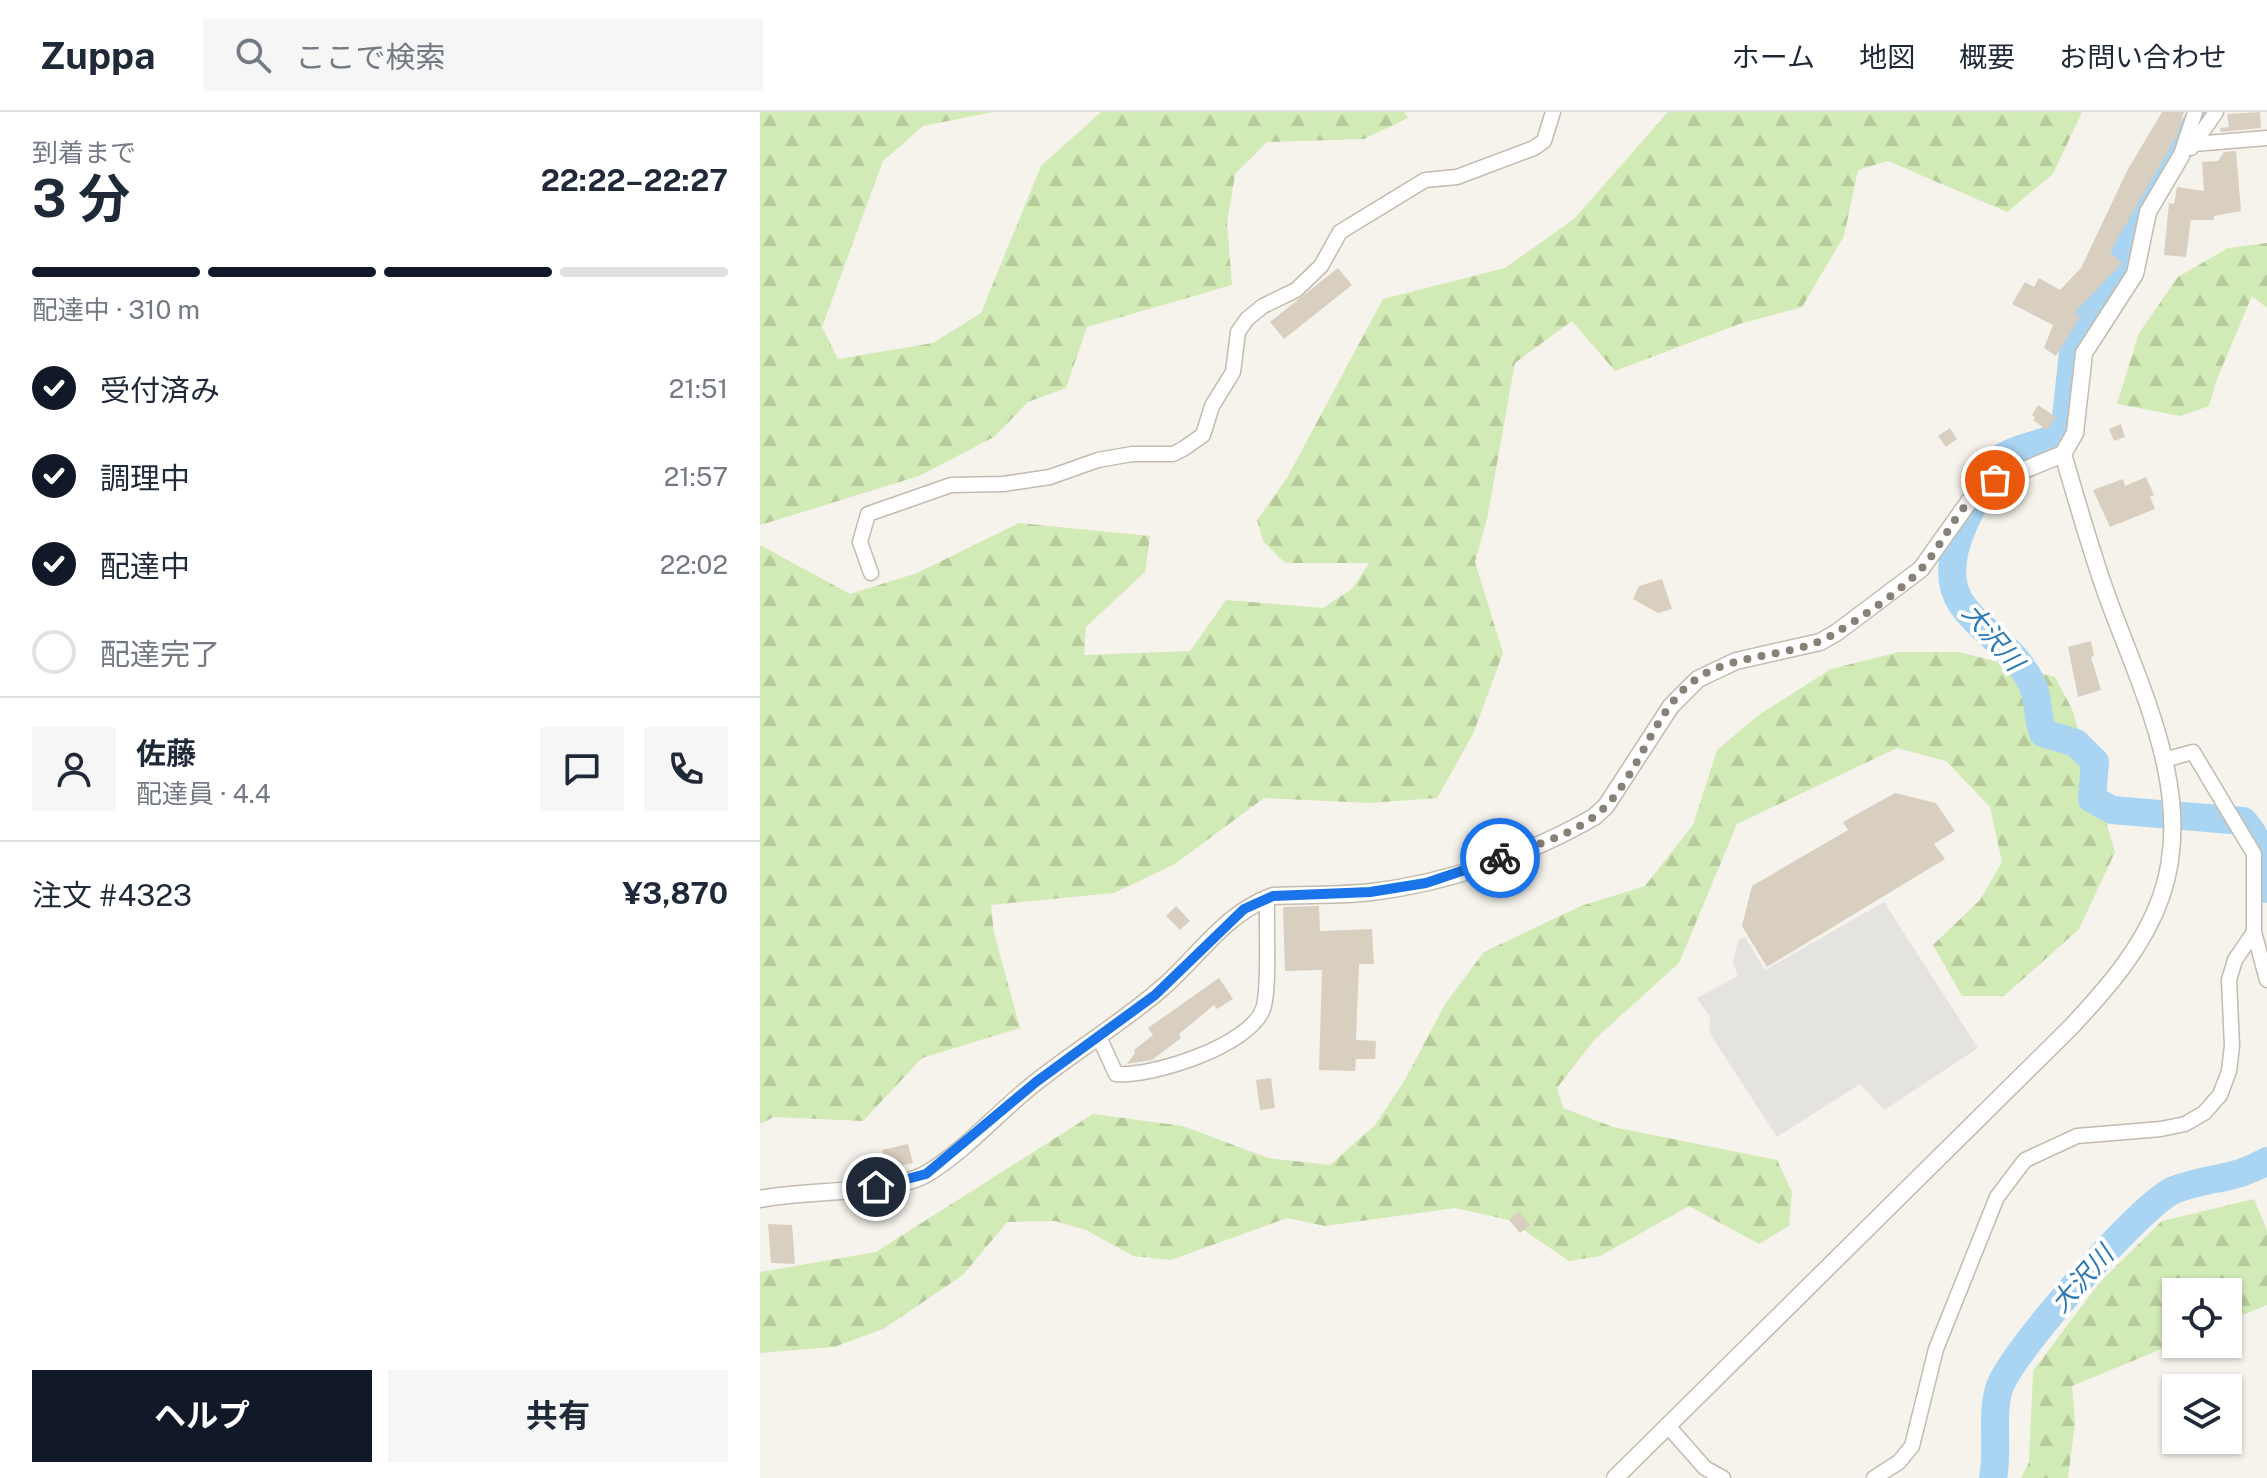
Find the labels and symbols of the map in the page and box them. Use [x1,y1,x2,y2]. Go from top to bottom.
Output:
pin [1961,446,2029,514]
water label: 大沢川 [1956,597,2032,679]
courier [1460,818,1540,898]
pin [842,1153,910,1221]
water label: 大沢川 [2044,1237,2121,1318]

